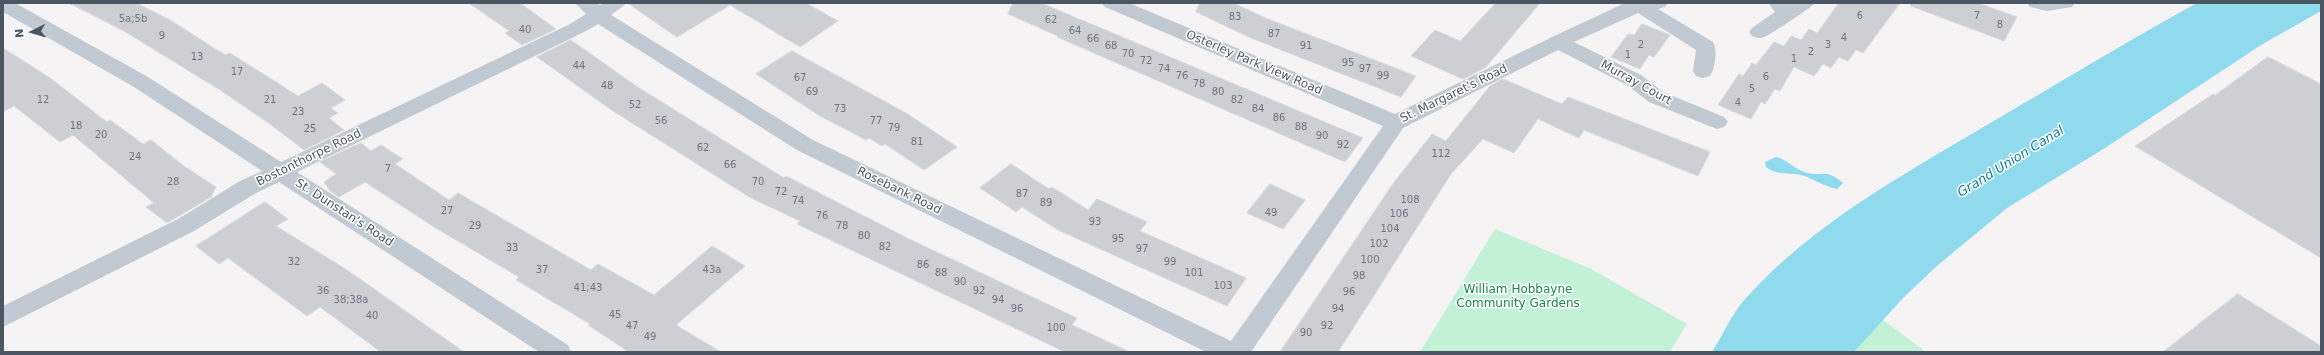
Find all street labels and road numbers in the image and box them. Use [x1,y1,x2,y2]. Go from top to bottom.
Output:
street label: Osterley Park View Road [1184,28,1324,98]
street label: Murray Court [1598,58,1674,108]
street label: St. Margaret's Road [1398,62,1510,126]
street label: Bostonthorpe Road [254,126,364,190]
street label: Rosebank Road [854,164,944,218]
street label: St. Dunstan's Road [292,176,396,250]

